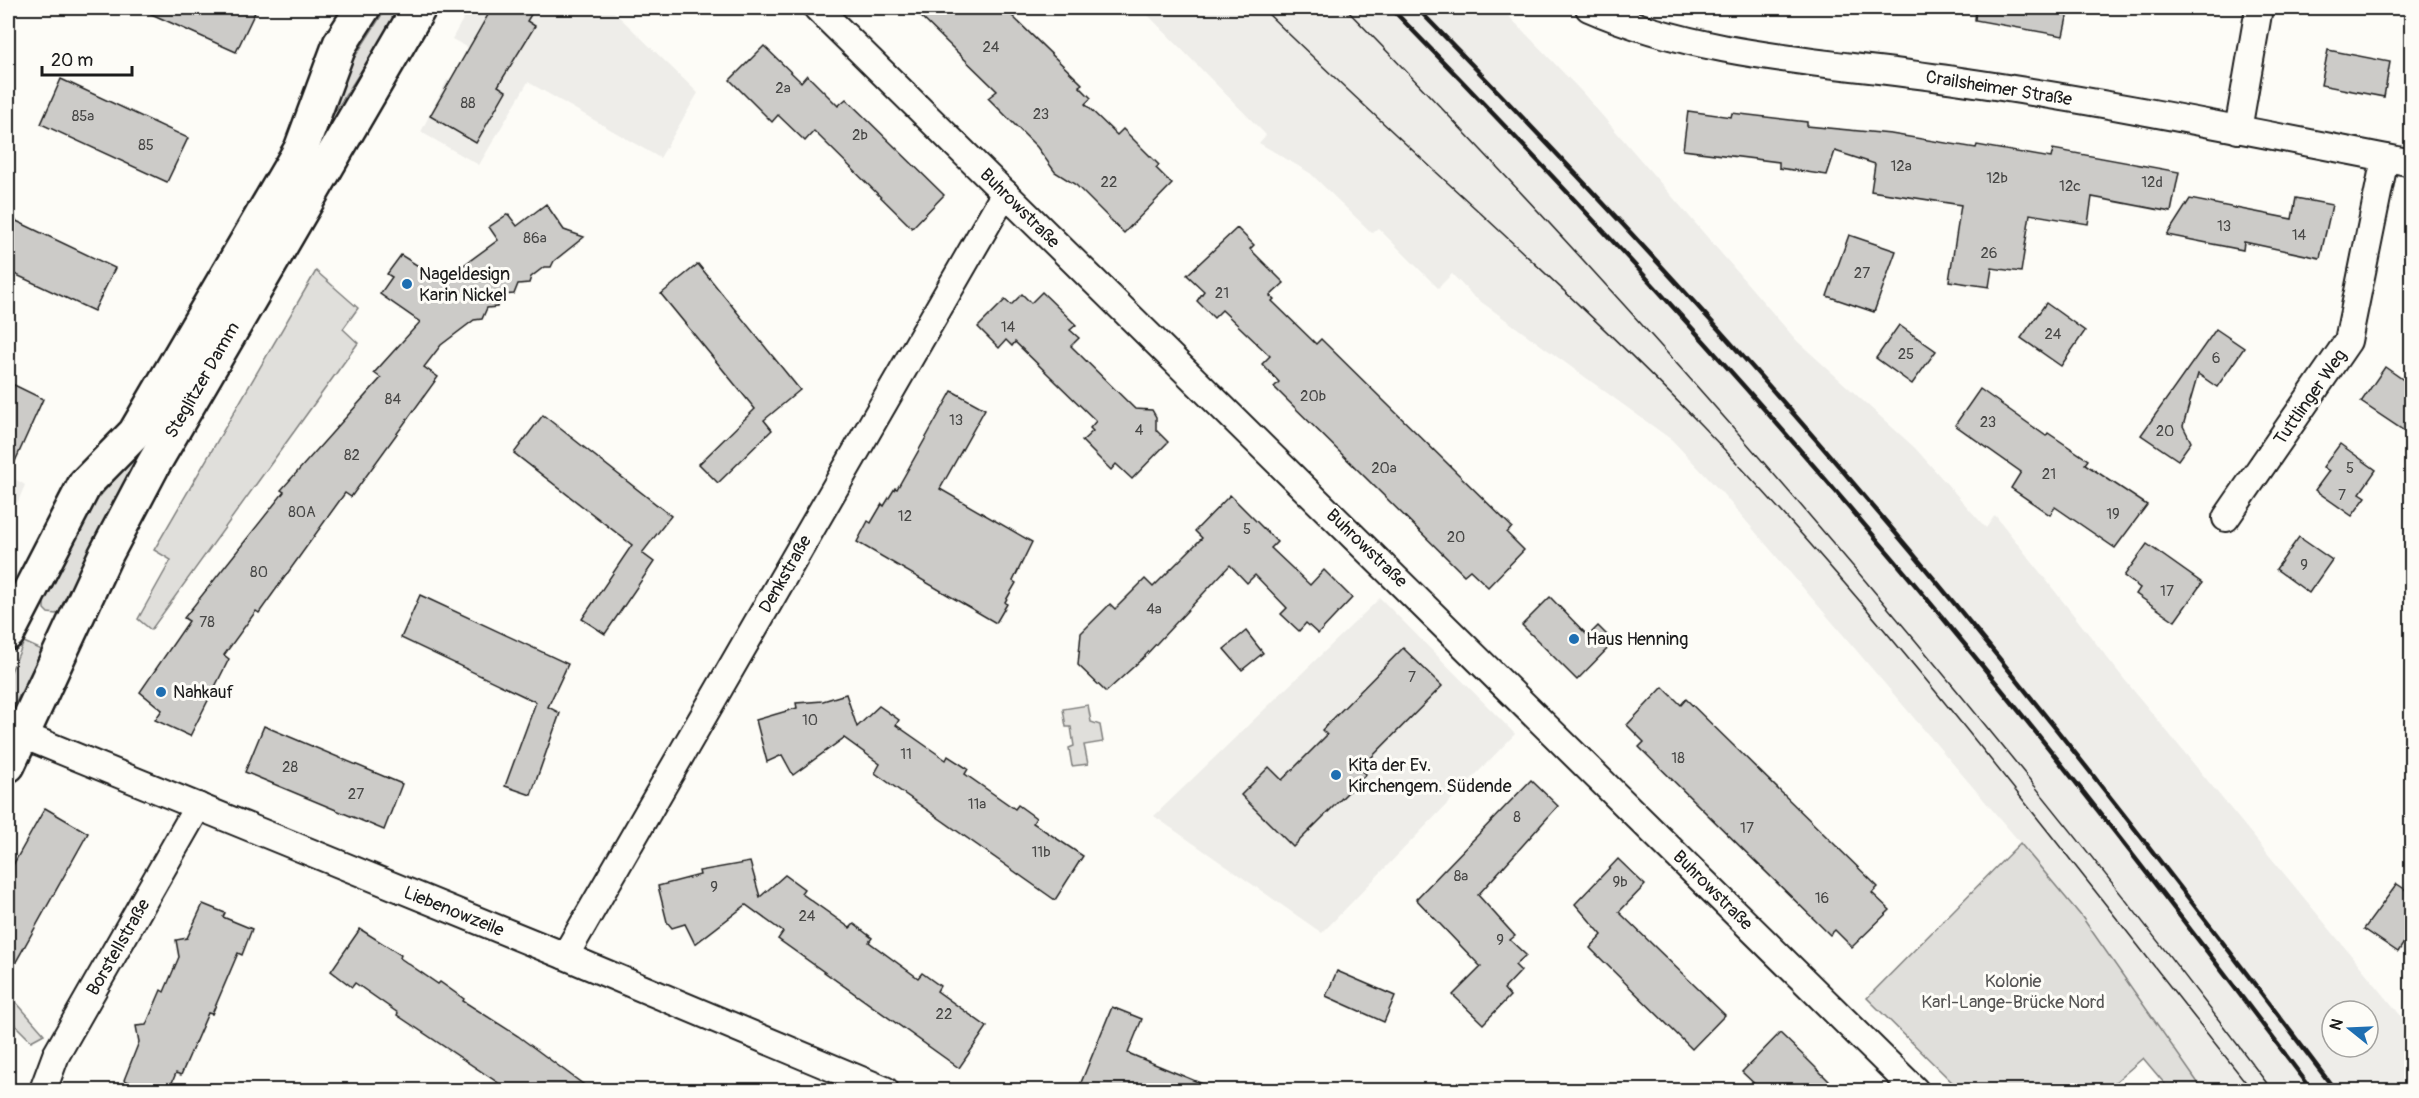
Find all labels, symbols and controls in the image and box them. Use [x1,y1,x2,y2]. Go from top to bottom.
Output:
house number: 24 [982,38,1000,57]
scale bar [42,39,132,77]
text: 20 m [51,49,93,72]
street label: Crailsheimer Straße [1924,66,2074,111]
house number: 2a [775,79,791,98]
house number: 88 [460,94,476,113]
house number: 23 [1033,105,1049,124]
house number: 85a [72,107,94,126]
house number: 2b [852,126,868,145]
house number: 85 [138,136,154,155]
house number: 12a [1890,157,1912,176]
street label: Buhrowstraße [975,163,1065,253]
house number: 12b [1986,169,2008,188]
house number: 22 [1101,173,1117,192]
house number: 12d [2141,173,2163,192]
house number: 12c [2059,177,2081,196]
house number: 13 [2217,217,2231,236]
house number: 14 [2292,226,2307,245]
house number: 86a [523,229,547,248]
house number: 26 [1980,244,1998,263]
place label: Nageldesign Karin Nickel [419,263,510,307]
house number: 27 [1854,264,1870,283]
marker: Nageldesign Karin Nickel [400,277,414,291]
house number: 21 [1215,284,1229,303]
street label: Steglitzer Damm [160,318,245,443]
house number: 14 [1001,318,1016,337]
house number: 24 [2044,325,2062,344]
house number: 25 [1898,345,1914,364]
street label: Tuttlinger Weg [2269,345,2352,450]
house number: 6 [2212,349,2220,368]
house number: 20b [1300,387,1326,406]
house number: 84 [385,390,401,409]
house number: 13 [949,411,963,430]
house number: 23 [1980,413,1996,432]
house number: 4 [1135,421,1144,440]
house number: 20 [2156,422,2174,441]
house number: 82 [344,446,360,465]
house number: 20a [1371,459,1397,478]
house number: 5 [2346,459,2354,478]
house number: 21 [2042,465,2056,484]
house number: 7 [2338,486,2346,505]
house number: 80A [288,503,316,522]
street label: Buhrowstraße [1321,504,1412,593]
house number: 19 [2106,505,2120,524]
house number: 12 [898,507,912,526]
house number: 5 [1243,520,1251,539]
house number: 20 [1447,528,1465,547]
street label: Denkstraße [754,531,817,617]
house number: 9 [2300,556,2308,575]
house number: 80 [250,563,268,582]
house number: 17 [2160,582,2174,601]
house number: 4a [1146,600,1162,619]
house number: 78 [199,613,215,632]
place label: Haus Henning [1586,628,1688,651]
marker: Haus Henning [1567,632,1581,646]
house number: 7 [1408,668,1416,687]
place label: Nahkauf [173,681,235,704]
marker: Nahkauf [154,685,168,699]
house number: 10 [802,711,818,730]
house number: 11 [900,745,912,764]
house number: 18 [1671,749,1685,768]
place label: Kita der Ev. Kirchengem. Südende [1348,754,1512,798]
house number: 28 [282,758,298,777]
marker: Kita der Ev. Kirchengem. Südende [1329,768,1343,782]
house number: 27 [348,785,364,804]
house number: 11a [968,795,986,814]
house number: 8 [1513,808,1521,827]
house number: 17 [1740,819,1754,838]
house number: 11b [1031,843,1051,862]
street label: Buhrowstraße [1668,845,1758,935]
house number: 8a [1454,867,1468,886]
house number: 9b [1612,873,1628,892]
house number: 9 [710,878,718,897]
street label: Liebenowzeile [400,881,508,942]
house number: 16 [1815,889,1829,908]
street label: Borstellstraße [82,895,155,1000]
house number: 24 [798,907,816,926]
house number: 9 [1496,931,1504,950]
park label: Kolonie Karl-Lange-Brücke Nord [1921,970,2105,1014]
north arrow [2320,999,2380,1059]
house number: 22 [936,1005,952,1024]
text: N [2326,1016,2348,1033]

